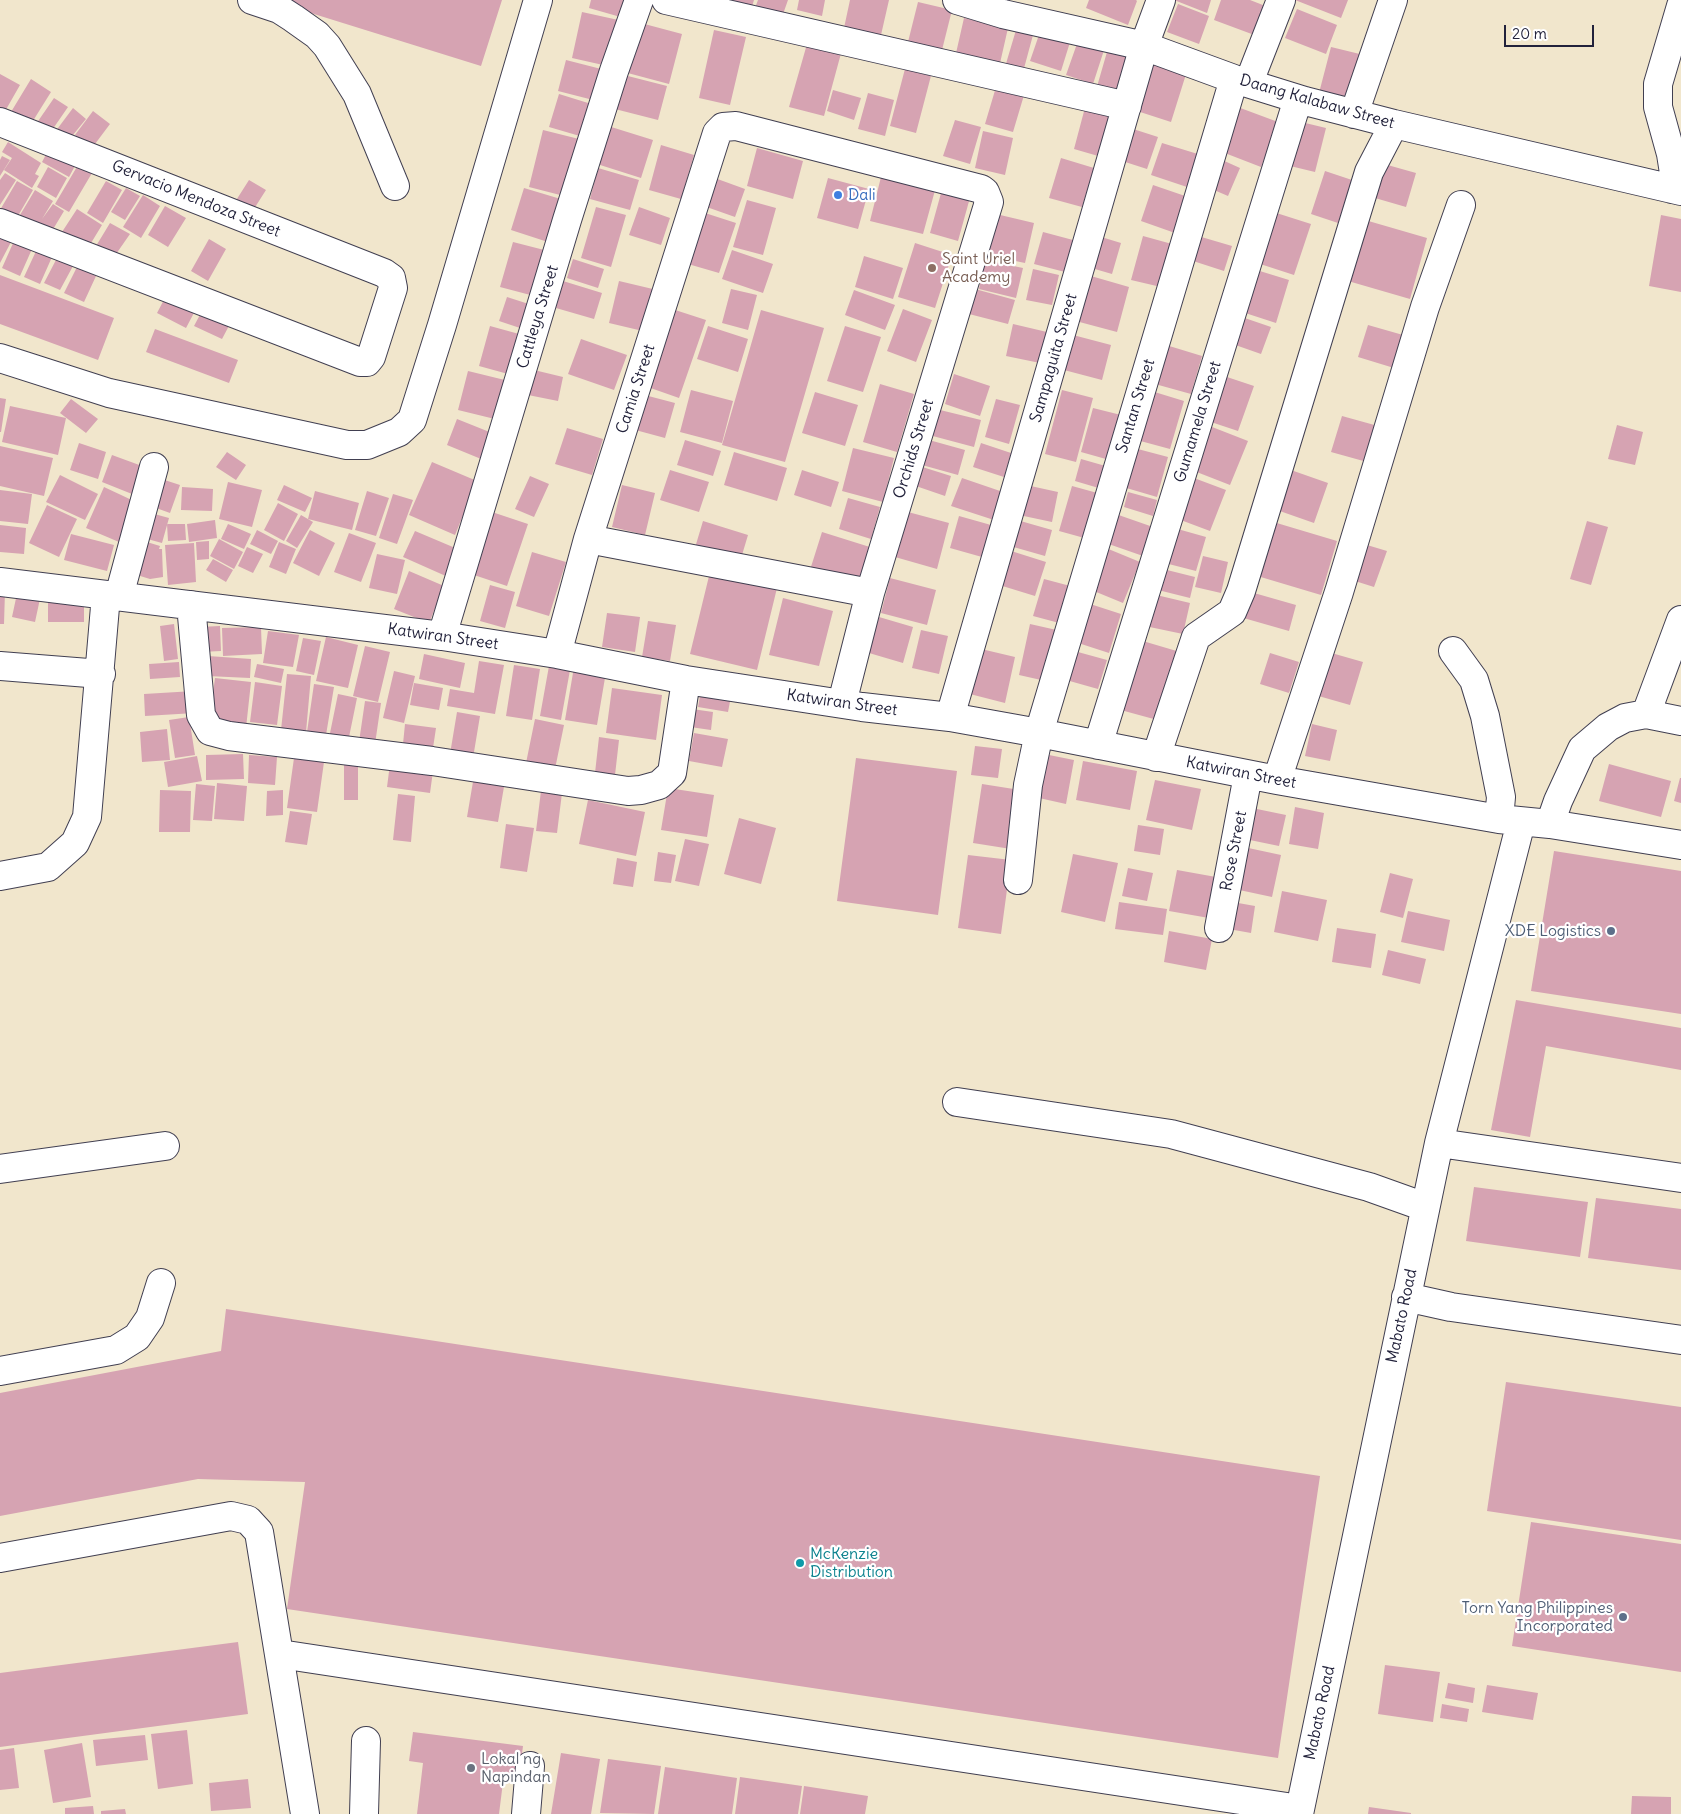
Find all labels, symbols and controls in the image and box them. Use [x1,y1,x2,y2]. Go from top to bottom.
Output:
scale bar [1506,15,1596,47]
text: 20 m [1512,24,1547,43]
street label: Daang Kalabaw Street [1237,71,1397,133]
street label: Gervacio Mendoza Street [109,156,283,242]
place label: Dali [848,185,876,205]
marker: Dali [832,189,844,201]
place label: Saint Uriel Academy [942,249,1015,287]
marker: Saint Uriel Academy [926,262,938,274]
street label: Cattleya Street [513,263,563,371]
street label: Sampaguita Street [1026,291,1082,425]
street label: Camia Street [613,342,659,436]
street label: Santan Street [1113,357,1159,455]
street label: Gumamela Street [1170,359,1226,485]
street label: Orchids Street [890,397,938,501]
street label: Katwiran Street [386,620,500,654]
street label: Katwiran Street [785,686,899,720]
street label: Katwiran Street [1184,753,1298,793]
street label: Rose Street [1217,809,1251,893]
place label: XDE Logistics [1505,921,1601,941]
marker: XDE Logistics [1605,925,1617,937]
street label: Mabato Road [1383,1267,1421,1365]
place label: McKenzie Distribution [810,1544,893,1582]
marker: McKenzie Distribution [794,1557,806,1569]
place label: Torn Yang Philippines Incorporated [1462,1598,1613,1636]
marker: Torn Yang Philippines Incorporated [1617,1611,1629,1623]
street label: Mabato Road [1301,1664,1339,1762]
place label: Lokal ng Napindan [481,1749,551,1787]
marker: Lokal ng Napindan [465,1762,477,1774]

